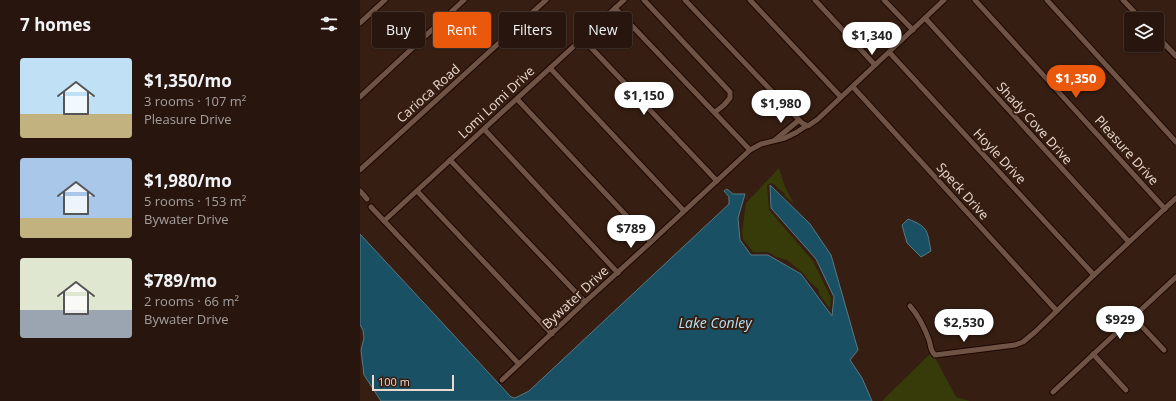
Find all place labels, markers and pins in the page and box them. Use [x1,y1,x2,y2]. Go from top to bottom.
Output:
pin: $1,340 [839,22,905,56]
pin: $1,350 [1043,65,1109,99]
pin: $1,150 [611,82,677,116]
pin: $1,980 [748,90,814,124]
pin: $789 [607,215,655,249]
pin: $929 [1096,306,1144,340]
pin: $2,530 [931,309,997,343]

